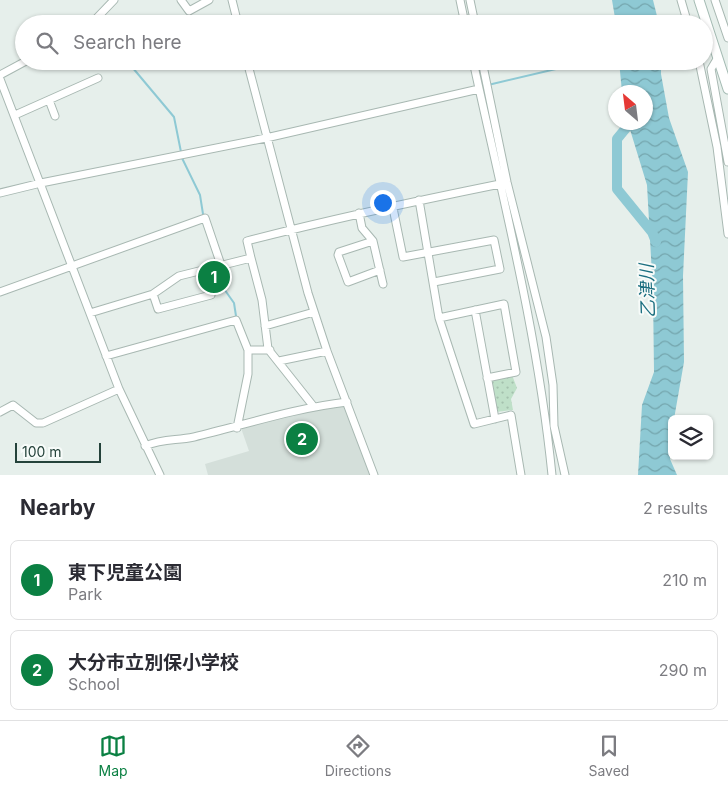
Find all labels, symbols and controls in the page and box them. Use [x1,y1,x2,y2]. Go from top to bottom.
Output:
search box [15,15,713,70]
icon: search [33,29,61,57]
text: Search here [73,31,182,54]
north arrow [608,85,653,130]
your location [370,190,396,216]
pin: 1 [198,258,230,296]
water label: 乙津川 [635,262,658,318]
map controls [668,415,713,460]
button: layers [668,415,713,460]
pin: 2 [286,420,318,458]
scale bar [15,440,101,463]
text: 100 m [22,443,62,460]
text: Nearby [20,495,95,520]
text: 2 results [643,498,708,518]
text: 東下児童公園 [68,561,182,584]
text: 1 [34,570,40,590]
text: 210 m [662,570,707,590]
text: Park [68,584,102,604]
text: 大分市立別保小学校 [68,651,239,674]
text: 2 [32,660,42,680]
text: 290 m [659,660,707,680]
text: School [68,674,120,694]
tab: Map [99,732,128,779]
tab: Directions [325,732,391,779]
tab: Saved [588,732,629,779]

